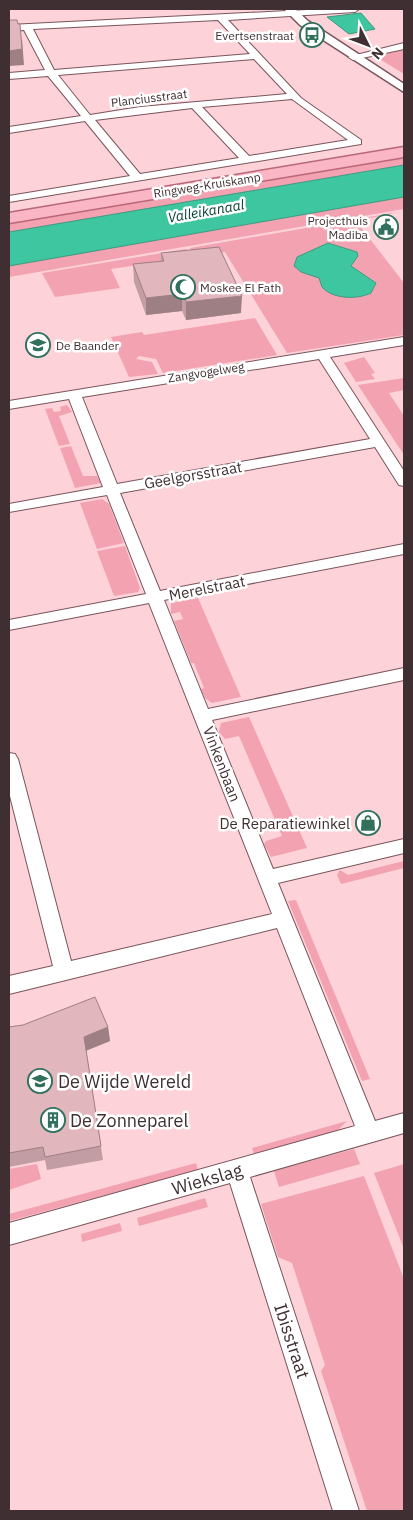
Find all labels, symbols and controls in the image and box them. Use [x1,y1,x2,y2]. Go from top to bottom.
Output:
north arrow [343,20,393,70]
bus stop icon: Evertsenstraat [299,22,325,48]
place label: Evertsenstraat [215,28,294,43]
text: N [368,44,388,63]
street label: Planciusstraat [110,86,188,110]
street label: Ringweg-Kruiskamp [152,169,262,201]
water label: Valleikanaal [166,195,246,227]
place label: Projecthuis Madiba [307,213,369,242]
public building icon: Projecthuis Madiba [373,214,399,240]
mosque icon: Moskee El Fath [170,274,196,300]
place label: Moskee El Fath [200,280,281,295]
school or university icon: De Baander [25,332,51,358]
place label: De Baander [56,338,119,353]
street label: Zangvogelweg [167,358,246,385]
street label: Geelgorsstraat [143,457,243,493]
street label: Merelstraat [167,571,247,605]
street label: Vinkenbaan [199,724,245,804]
shop icon: De Reparatiewinkel [355,810,381,836]
place label: De Reparatiewinkel [219,814,350,833]
school or university icon: De Wijde Wereld [27,1068,53,1094]
place label: De Wijde Wereld [58,1070,191,1093]
building icon: De Zonneparel [40,1107,66,1133]
place label: De Zonneparel [70,1109,188,1132]
street label: Wiekslag [169,1158,245,1200]
street label: Ibisstraat [269,1300,315,1382]

